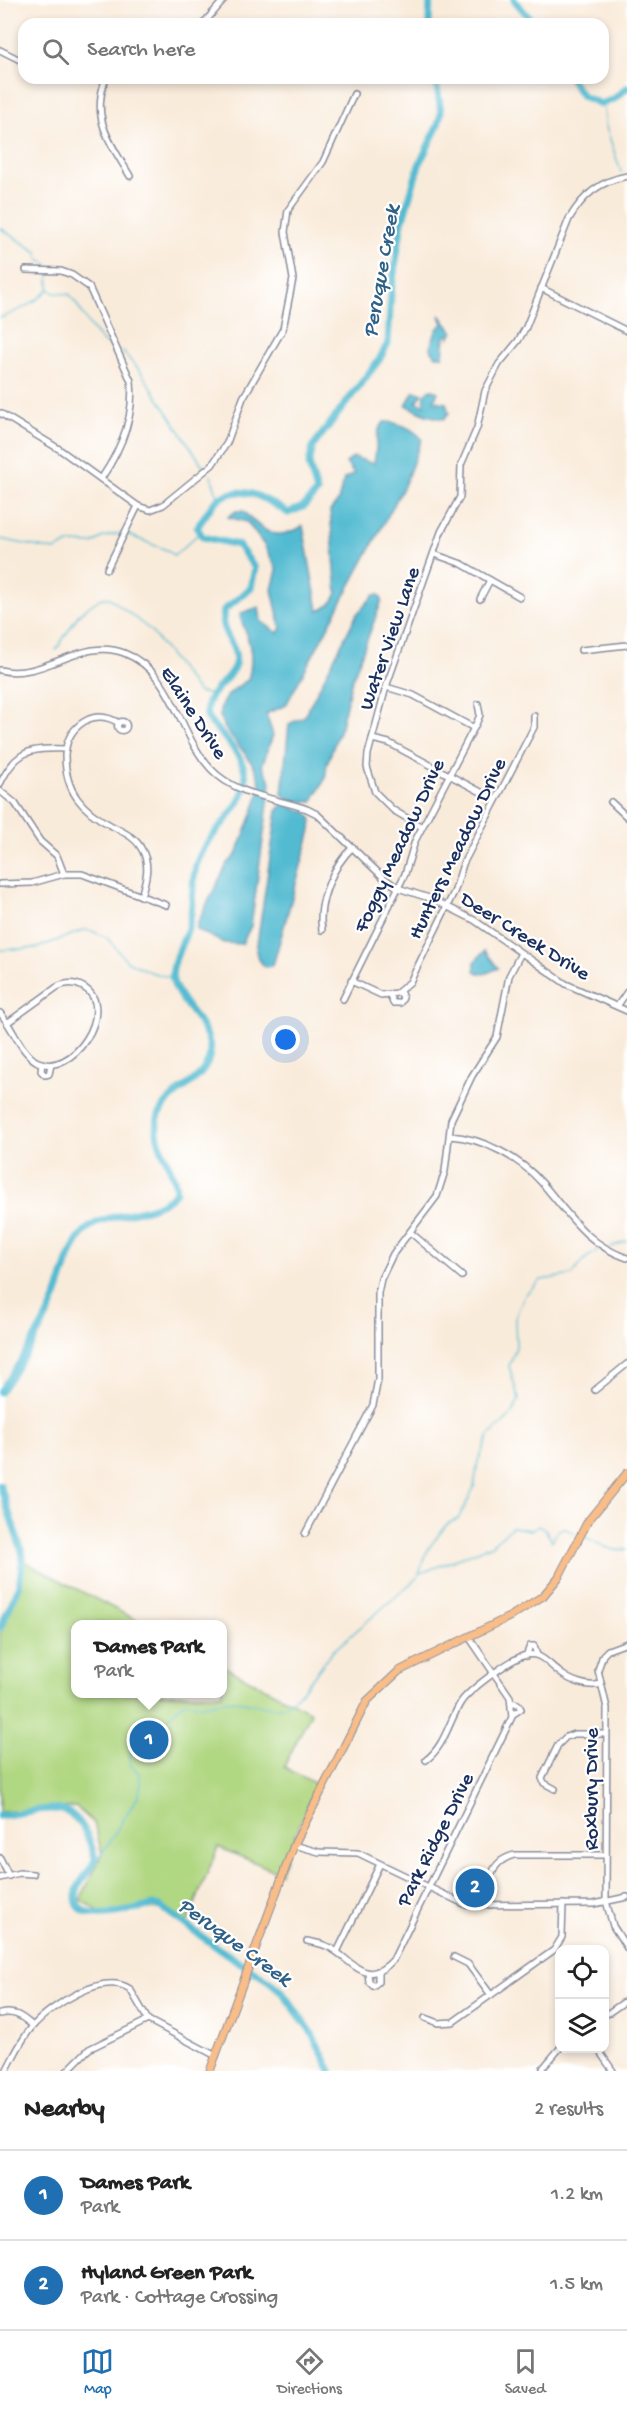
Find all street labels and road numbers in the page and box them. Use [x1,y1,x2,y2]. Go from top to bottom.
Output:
street label: Water View Lane [355,563,428,714]
street label: Elaine Drive [153,663,232,766]
street label: Hunters Meadow Drive [404,754,514,944]
street label: Foggy Meadow Drive [350,755,453,938]
street label: Deer Creek Drive [453,887,595,988]
street label: Roxbury Drive [581,1727,606,1850]
street label: Park Ridge Drive [392,1769,482,1912]

